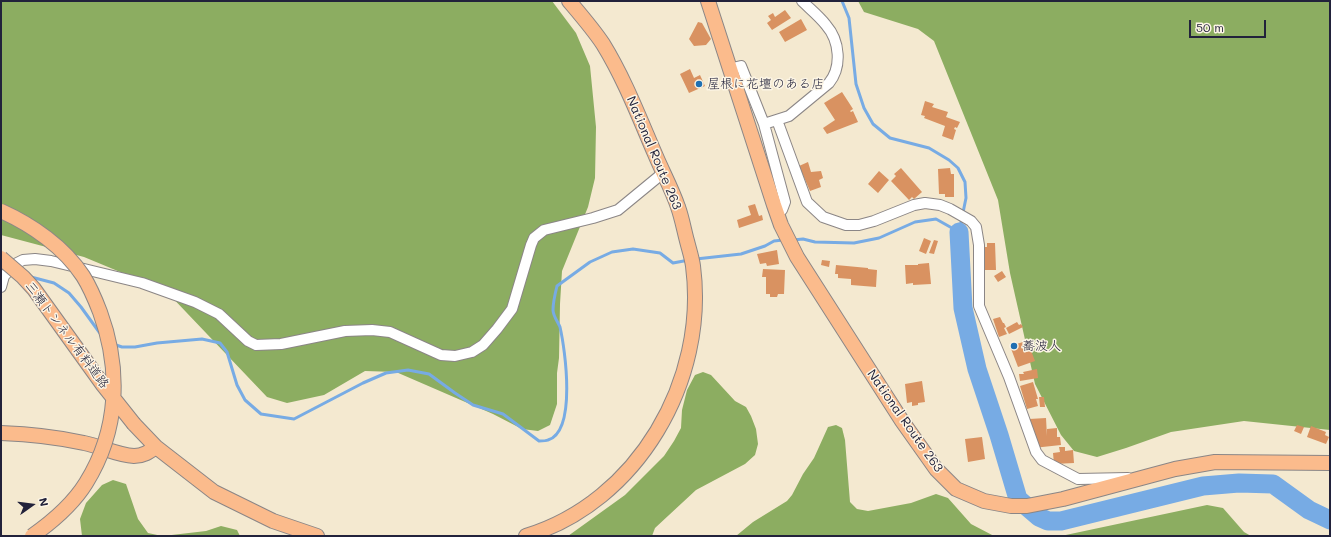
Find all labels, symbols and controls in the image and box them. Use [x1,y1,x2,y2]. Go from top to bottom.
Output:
scale bar [1191,12,1268,38]
text: 50 m [1196,19,1224,35]
place label: 屋根に花壇のある店 [707,76,824,92]
marker: 屋根に花壇のある店 [694,79,704,89]
street label: National Route 263 [623,94,685,212]
street label: 三瀬トンネル有料道路 [22,278,112,392]
place label: 蕎波人 [1022,338,1061,354]
marker: 蕎波人 [1009,341,1019,351]
street label: National Route 263 [864,367,946,475]
north arrow [12,485,52,525]
text: N [36,496,52,508]

